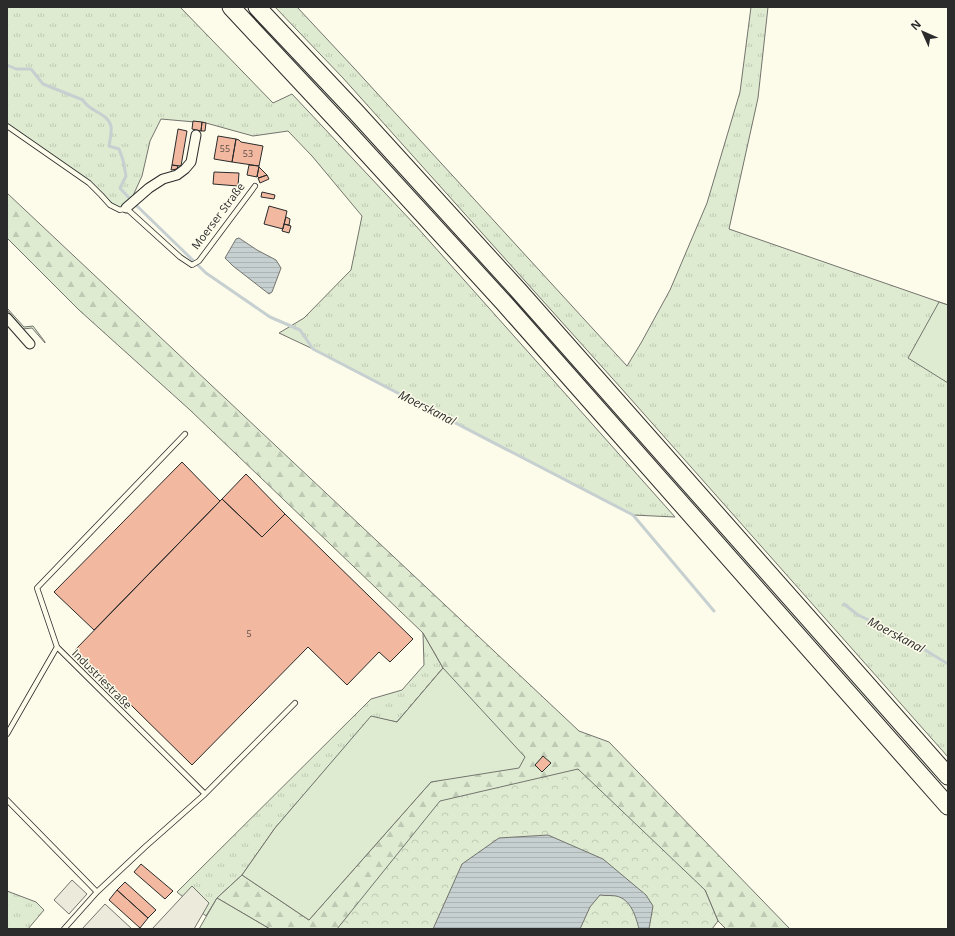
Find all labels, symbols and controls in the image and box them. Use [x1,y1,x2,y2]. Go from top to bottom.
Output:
north arrow [903,12,943,52]
text: N [907,16,924,33]
house number: 55 [220,142,230,155]
house number: 53 [243,147,253,160]
street label: Moerser Straße [188,179,248,252]
water label: Moerskanal [396,386,460,430]
water label: Moerskanal [865,612,928,657]
house number: 5 [246,627,252,640]
street label: Industriestraße [69,646,135,712]

